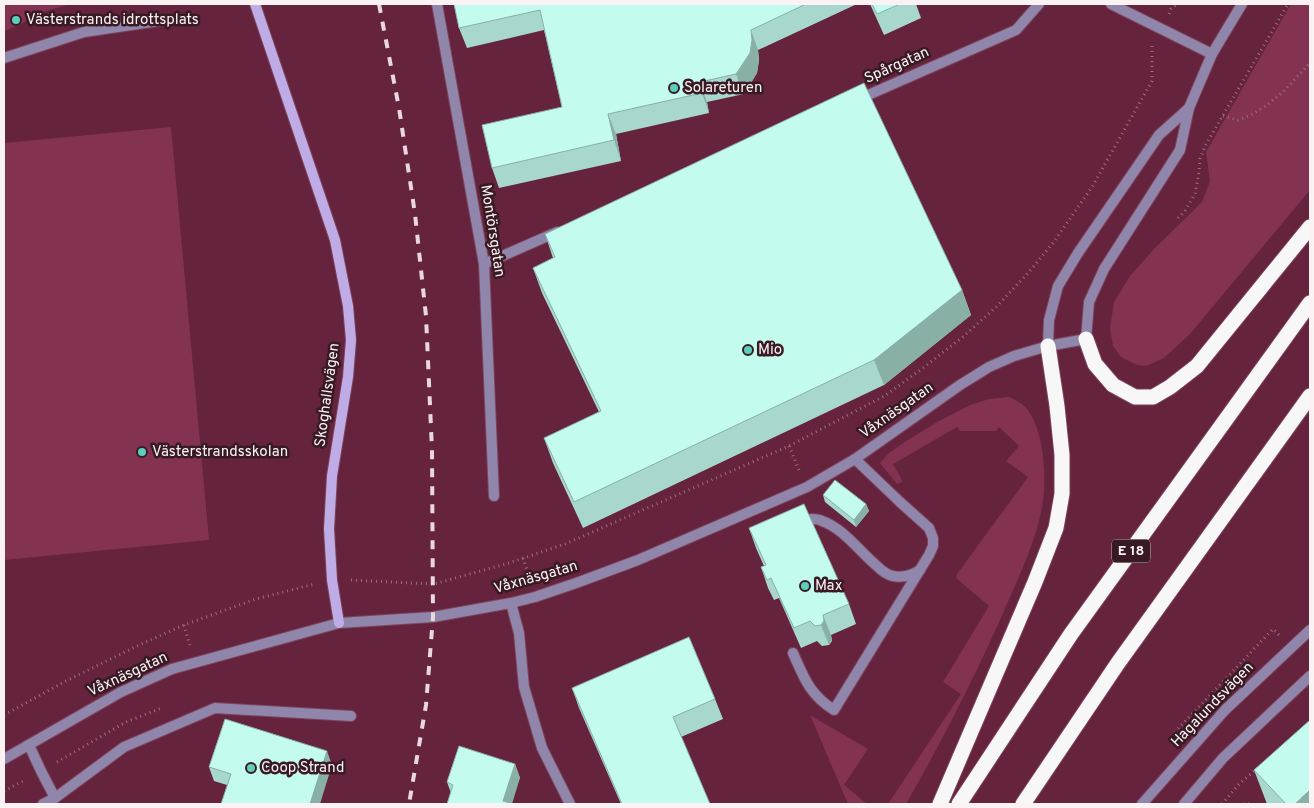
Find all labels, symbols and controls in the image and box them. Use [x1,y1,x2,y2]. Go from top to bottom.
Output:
place label: Västerstrands idrottsplats [26,11,199,30]
marker: Västerstrands idrottsplats [10,14,22,26]
street label: Spårgatan [862,43,932,89]
place label: Solareturen [684,79,762,98]
marker: Solareturen [668,82,680,94]
street label: Montörsgatan [475,183,509,279]
place label: Mio [758,341,782,360]
street label: Skoghallsvägen [311,342,345,448]
marker: Mio [742,344,754,356]
street label: Våxnäsgatan [856,379,938,443]
place label: Västerstrandsskolan [152,443,288,462]
marker: Västerstrandsskolan [136,446,148,458]
road number: E 18 [1112,540,1150,562]
street label: Våxnäsgatan [492,557,580,599]
place label: Max [815,577,843,596]
marker: Max [799,580,811,592]
street label: Våxnäsgatan [85,648,171,702]
street label: Hagalundsvägen [1168,658,1258,752]
place label: Coop Strand [261,759,344,778]
marker: Coop Strand [245,762,257,774]

